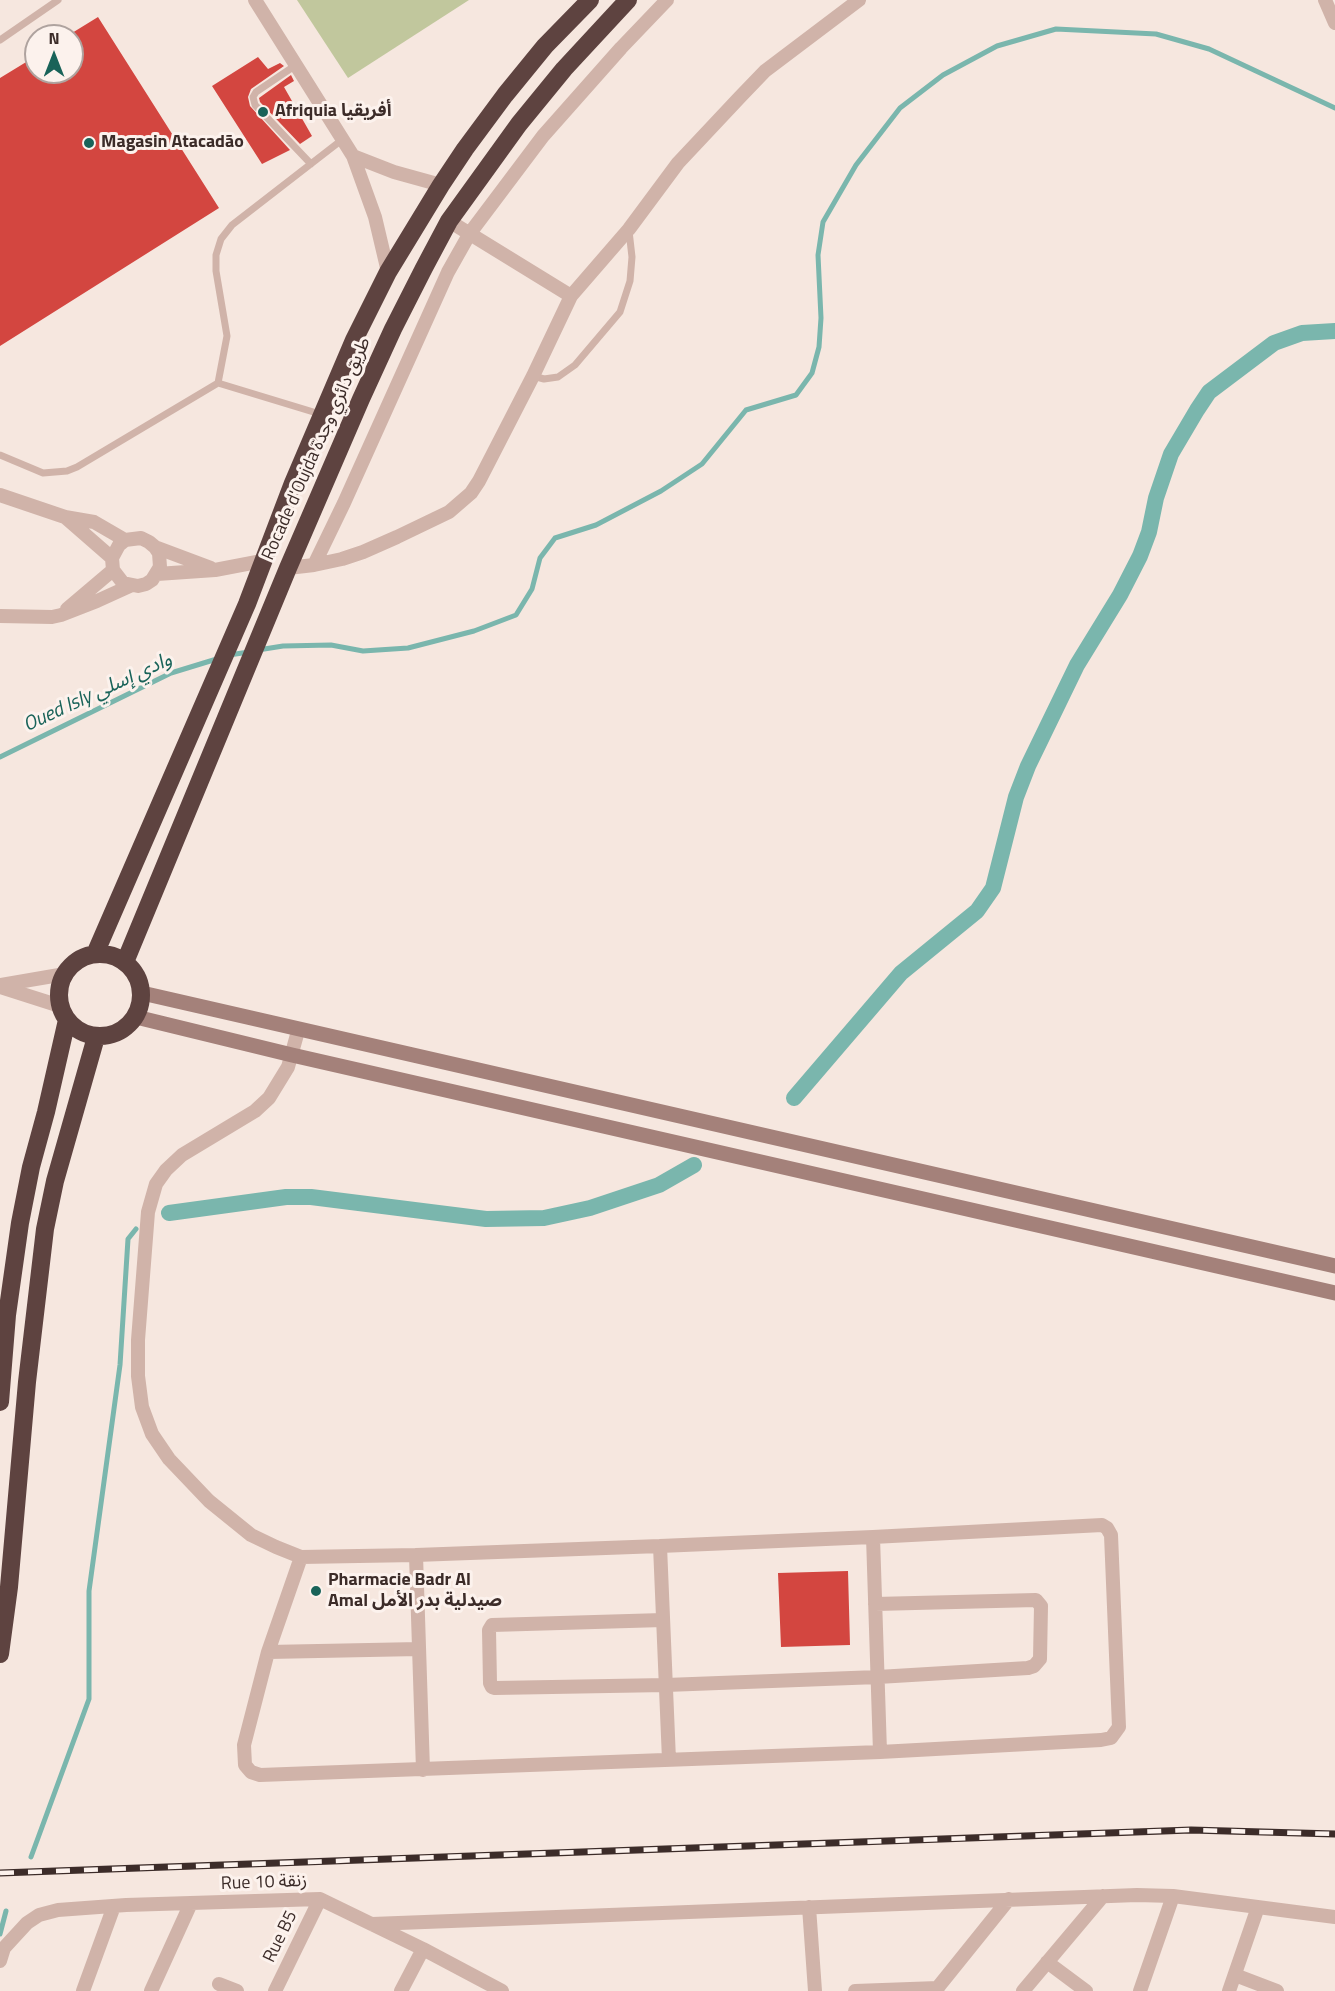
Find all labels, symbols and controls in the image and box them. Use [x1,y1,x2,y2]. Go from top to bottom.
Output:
north arrow [24,24,84,84]
text: N [48,26,60,50]
place label: Afriquia أفريقيا [275,101,392,123]
marker: Afriquia أفريقيا [256,105,270,119]
place label: Magasin Atacadão [101,132,244,154]
marker: Magasin Atacadão [82,136,96,150]
street label: Rocade d'Oujda طريق دائري وجدة [258,334,376,564]
water label: Oued Isly وادي إسلي [20,648,176,738]
place label: Pharmacie Badr Al Amal صيدلية بدر الأمل [328,1570,502,1612]
marker: Pharmacie Badr Al Amal صيدلية بدر الأمل [309,1584,323,1598]
street label: Rue 10 زنقة [220,1871,308,1895]
street label: Rue B5 [259,1908,303,1966]

